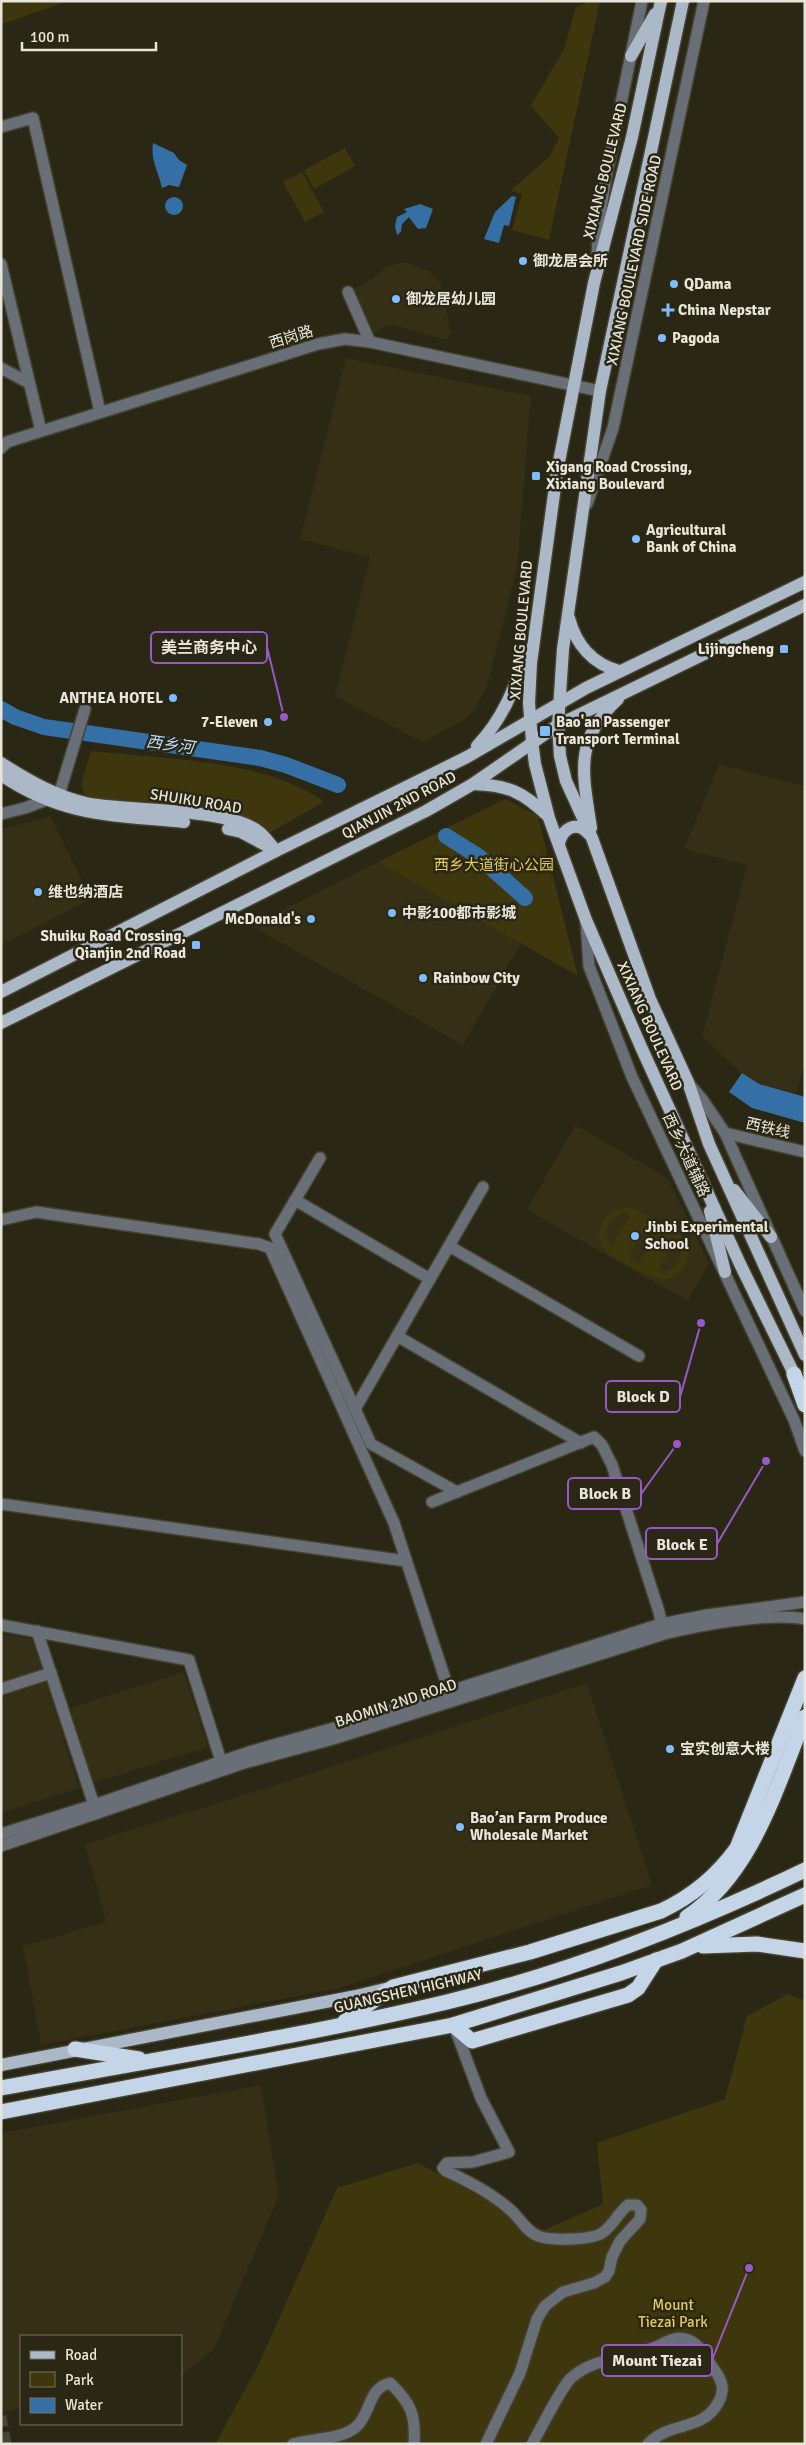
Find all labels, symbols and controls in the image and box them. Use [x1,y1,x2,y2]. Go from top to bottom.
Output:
scale bar [22,20,156,52]
text: 100 m [30,28,70,46]
street label: XIXIANG BOULEVARD [579,101,631,241]
street label: XIXIANG BOULEVARD SIDE ROAD [603,153,665,367]
place label: 御龙居会所 [533,252,608,270]
marker: 御龙居会所 [517,255,529,267]
place label: QDama [684,275,732,293]
marker: QDama [668,278,680,290]
place label: 御龙居幼儿园 [406,290,496,308]
marker: 御龙居幼儿园 [390,293,402,305]
place label: China Nepstar [678,301,771,319]
marker: China Nepstar [662,304,674,316]
street label: 西岗路 [267,322,315,352]
place label: Pagoda [672,329,720,347]
marker: Pagoda [656,332,668,344]
place label: Xigang Road Crossing, Xixiang Boulevard [546,458,692,493]
marker: Xigang Road Crossing, Xixiang Boulevard [530,470,542,482]
place label: Agricultural Bank of China [646,521,737,556]
marker: Agricultural Bank of China [630,533,642,545]
street label: XIXIANG BOULEVARD [506,560,536,700]
callout: 美兰商务中心 [151,632,267,663]
text: 美兰商务中心 [161,638,257,658]
place label: Lijingcheng [698,640,774,658]
marker: Lijingcheng [778,643,790,655]
place label: ANTHEA HOTEL [59,689,163,707]
marker: ANTHEA HOTEL [167,692,179,704]
place label: 7-Eleven [201,713,258,731]
place label: Bao'an Passenger Transport Terminal [556,713,680,748]
marker: 7-Eleven [262,716,274,728]
marker: Bao'an Passenger Transport Terminal [538,724,552,738]
water label: 西乡河 [145,732,198,759]
street label: QIANJIN 2ND ROAD [339,767,459,843]
street label: SHUIKU ROAD [149,785,243,817]
park label: 西乡大道街心公园 [434,856,554,874]
place label: 维也纳酒店 [48,883,123,901]
marker: 维也纳酒店 [32,886,44,898]
place label: 中影100都市影城 [402,904,516,922]
marker: 中影100都市影城 [386,907,398,919]
place label: McDonald's [225,910,301,928]
marker: McDonald's [305,913,317,925]
place label: Shuiku Road Crossing, Qianjin 2nd Road [41,927,186,962]
marker: Shuiku Road Crossing, Qianjin 2nd Road [190,939,202,951]
street label: XIXIANG BOULEVARD [613,959,687,1093]
place label: Rainbow City [433,969,520,987]
marker: Rainbow City [417,972,429,984]
street label: 西乡大道辅路 [659,1110,713,1200]
street label: 西铁线 [744,1114,792,1142]
place label: Jinbi Experimental School [645,1218,769,1253]
marker: Jinbi Experimental School [629,1230,641,1242]
callout: Block D [606,1381,680,1412]
text: Block D [616,1387,670,1407]
callout: Block B [568,1478,641,1509]
text: Block B [579,1484,631,1504]
callout: Block E [646,1528,717,1559]
text: Block E [656,1535,708,1555]
street label: BAOMIN 2ND ROAD [333,1675,459,1731]
place label: 宝实创意大楼 [680,1740,770,1758]
marker: 宝实创意大楼 [664,1743,676,1755]
place label: Bao’an Farm Produce Wholesale Market [470,1809,607,1844]
marker: Bao’an Farm Produce Wholesale Market [454,1821,466,1833]
street label: GUANGSHEN HIGHWAY [332,1965,484,2017]
park label: Mount Tiezai Park [638,2296,708,2331]
legend [20,2335,182,2425]
callout: Mount Tiezai [602,2345,712,2376]
text: Road [65,2346,97,2364]
text: Mount Tiezai [612,2351,702,2371]
text: Park [65,2371,94,2389]
text: Water [65,2396,103,2414]

